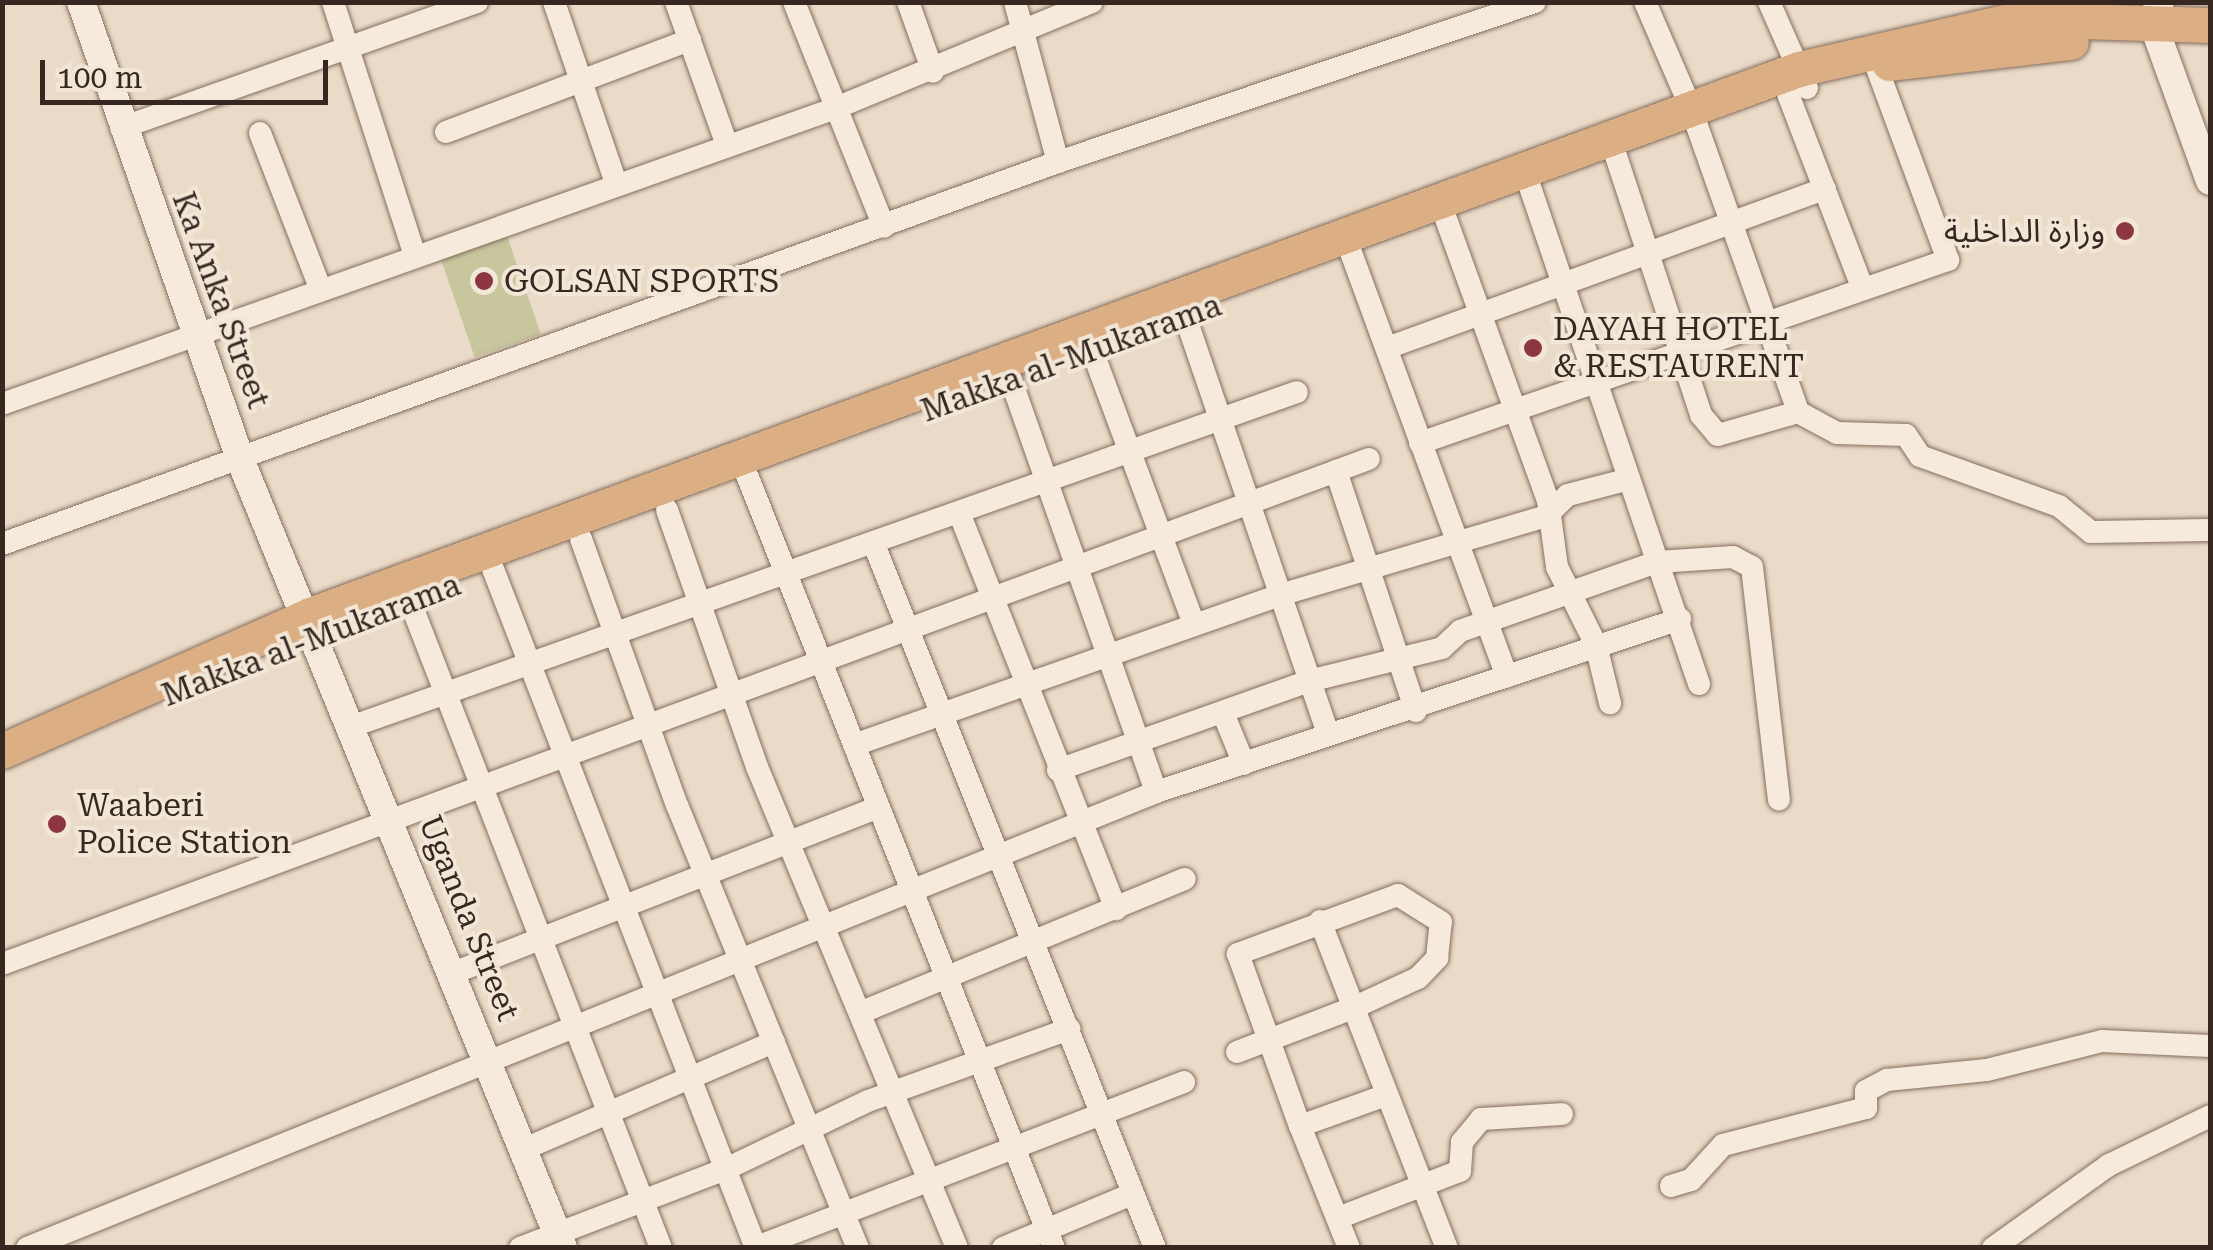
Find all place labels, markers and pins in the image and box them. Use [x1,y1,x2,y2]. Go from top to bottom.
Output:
place label: وزارة الداخلية [1944,212,2105,250]
marker: وزارة الداخلية [2114,220,2136,242]
place label: GOLSAN SPORTS [504,262,779,300]
marker: GOLSAN SPORTS [473,270,495,292]
place label: DAYAH HOTEL & RESTAURENT [1553,311,1804,386]
marker: DAYAH HOTEL & RESTAURENT [1522,337,1544,359]
place label: Waaberi Police Station [77,787,291,862]
marker: Waaberi Police Station [46,813,68,835]

